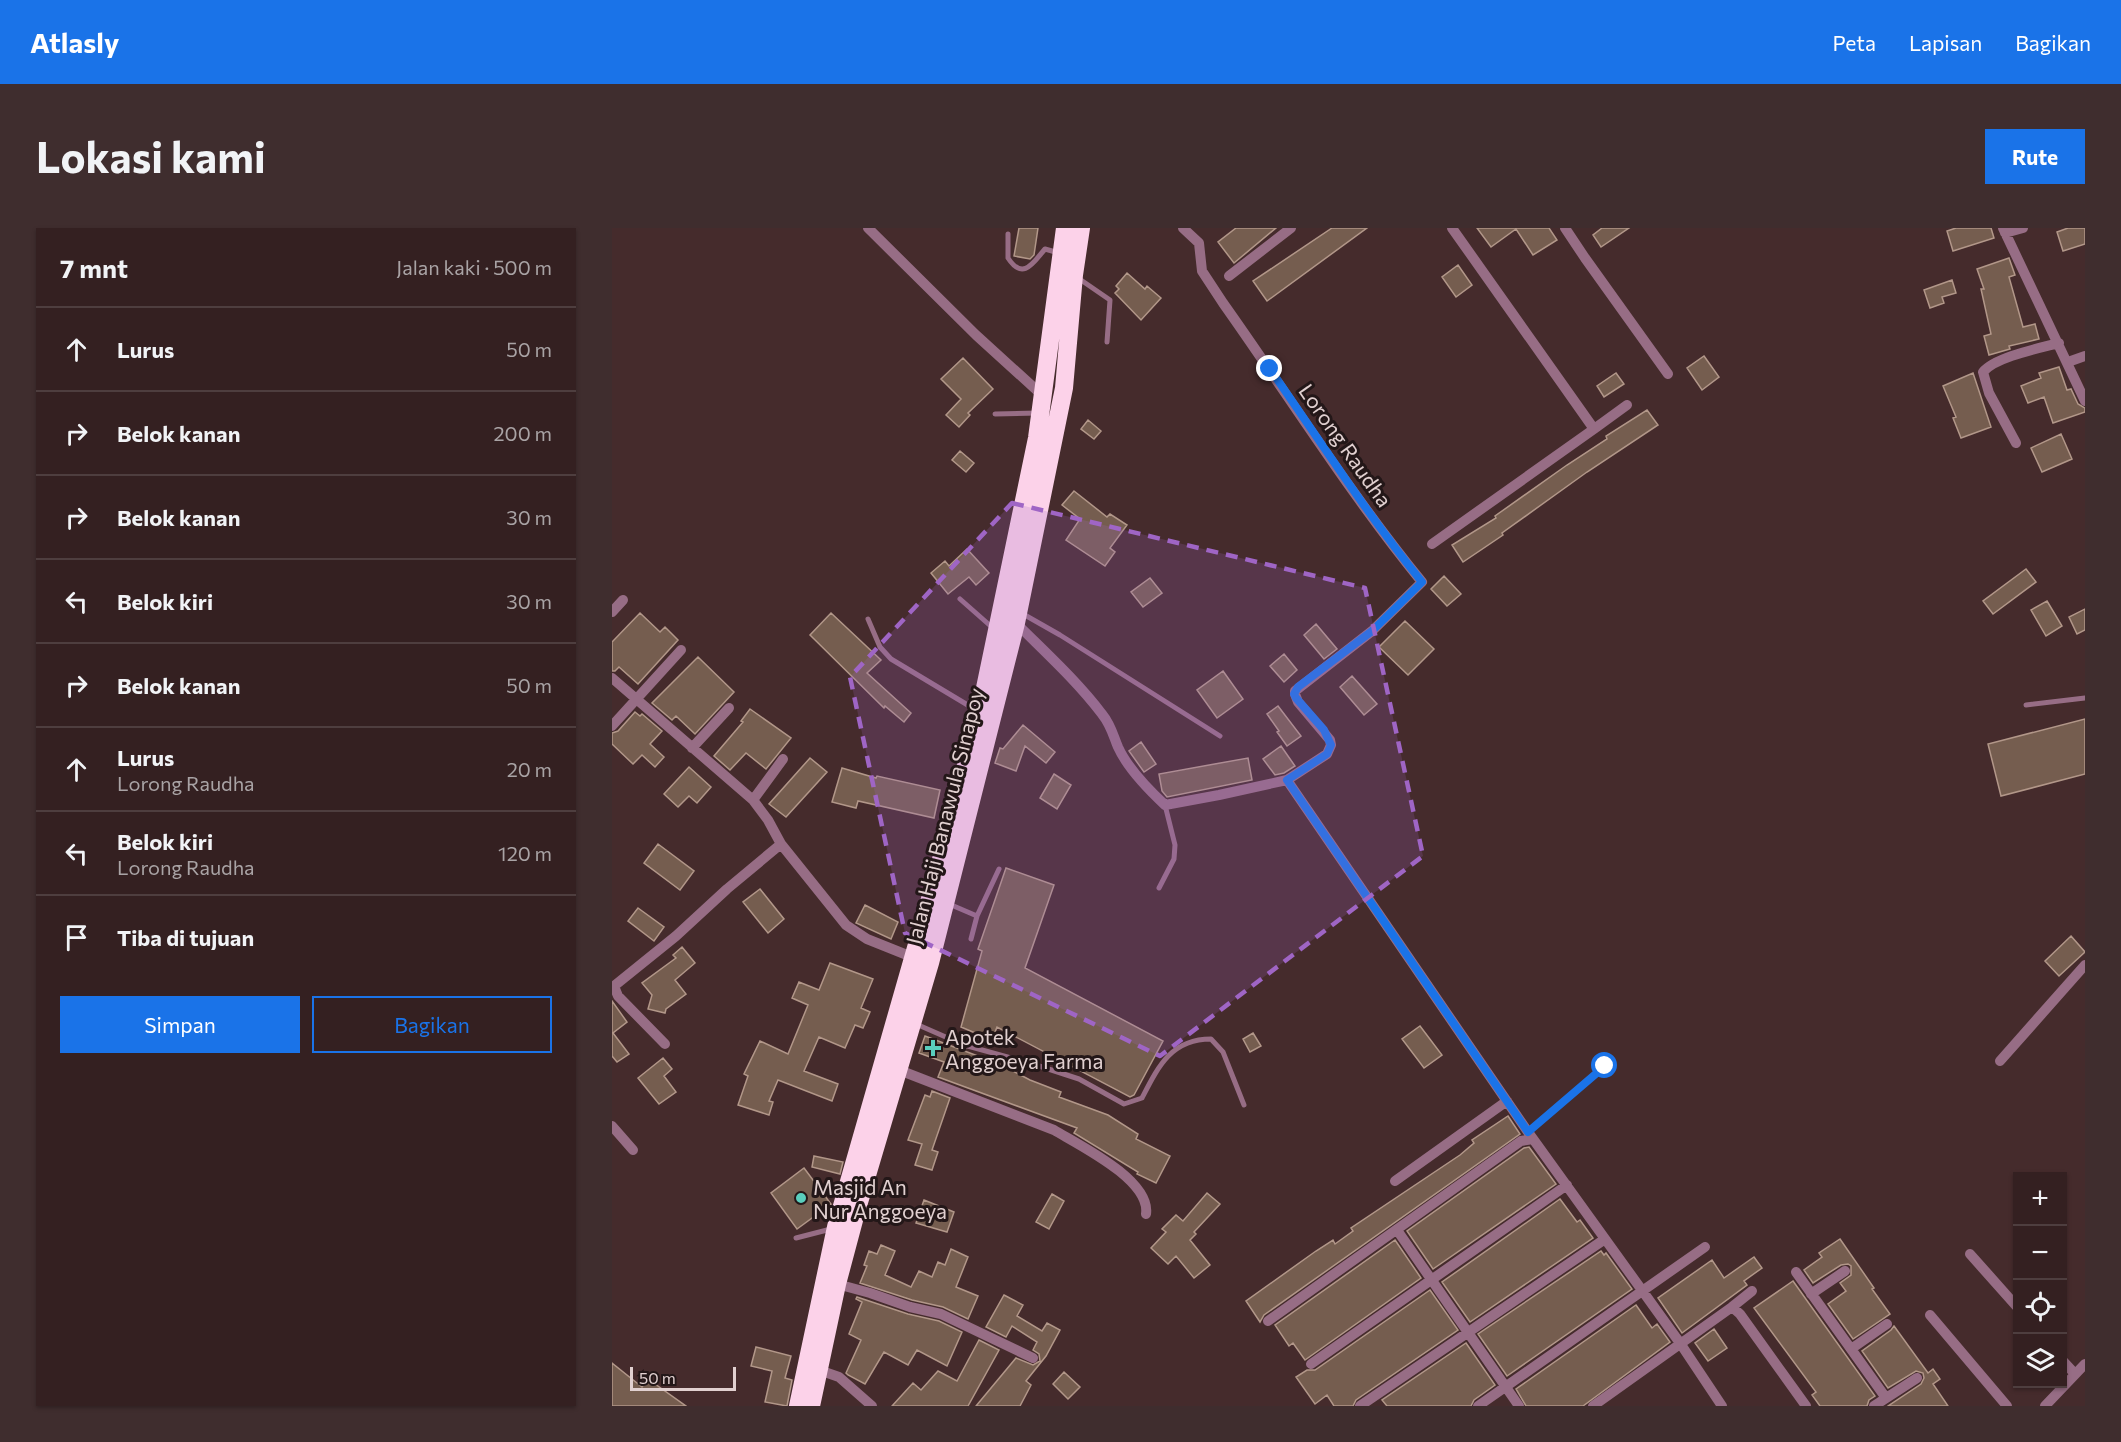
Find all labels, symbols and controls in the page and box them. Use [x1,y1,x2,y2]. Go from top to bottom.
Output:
text: Atlasly [30,25,119,59]
text: Peta [1833,30,1876,55]
text: Lapisan [1909,30,1982,55]
text: Bagikan [2015,30,2091,55]
button: Rute [1985,129,2085,184]
text: Lokasi kami [36,130,266,182]
text: 7 mnt [60,252,128,283]
text: Jalan kaki · 500 m [396,255,552,279]
icon: ahead [60,333,93,366]
text: Lurus [117,336,174,363]
text: 50 m [506,337,552,361]
route end [1256,355,1282,381]
street label: Lorong Raudha [1294,379,1398,511]
icon: right [60,417,93,450]
text: Belok kanan [117,420,240,447]
text: 200 m [494,421,552,445]
icon: right [60,501,93,534]
text: Belok kanan [117,504,240,531]
text: 30 m [506,505,552,529]
icon: left [60,585,93,618]
text: Belok kiri [117,588,213,615]
text: 30 m [506,589,552,613]
icon: right [60,669,93,702]
text: Belok kanan [117,672,240,699]
text: 50 m [506,673,552,697]
street label: Jalan Haji Banawula Sinapoy [900,685,988,947]
text: Lurus [117,744,174,771]
icon: ahead [60,753,93,786]
text: 20 m [507,757,552,781]
text: Lorong Raudha [117,771,255,795]
text: Belok kiri [117,828,213,855]
icon: left [60,837,93,870]
text: 120 m [498,841,552,865]
text: Lorong Raudha [117,855,255,879]
icon: arrive [60,921,93,954]
text: Tiba di tujuan [117,924,254,951]
button: Simpan [60,996,300,1053]
button: Bagikan [312,996,552,1053]
place label: Apotek Anggoeya Farma [945,1024,1103,1073]
marker: Apotek Anggoeya Farma [926,1041,940,1055]
route start [1591,1052,1617,1078]
map controls [2013,1172,2067,1388]
button: + [2013,1172,2067,1226]
place label: Masjid An Nur Anggoeya [813,1174,947,1223]
marker: Masjid An Nur Anggoeya [794,1191,808,1205]
button: − [2013,1226,2067,1280]
button: locate [2013,1280,2067,1334]
button: layers [2013,1334,2067,1388]
scale bar [630,1364,736,1392]
text: 50 m [639,1368,676,1387]

